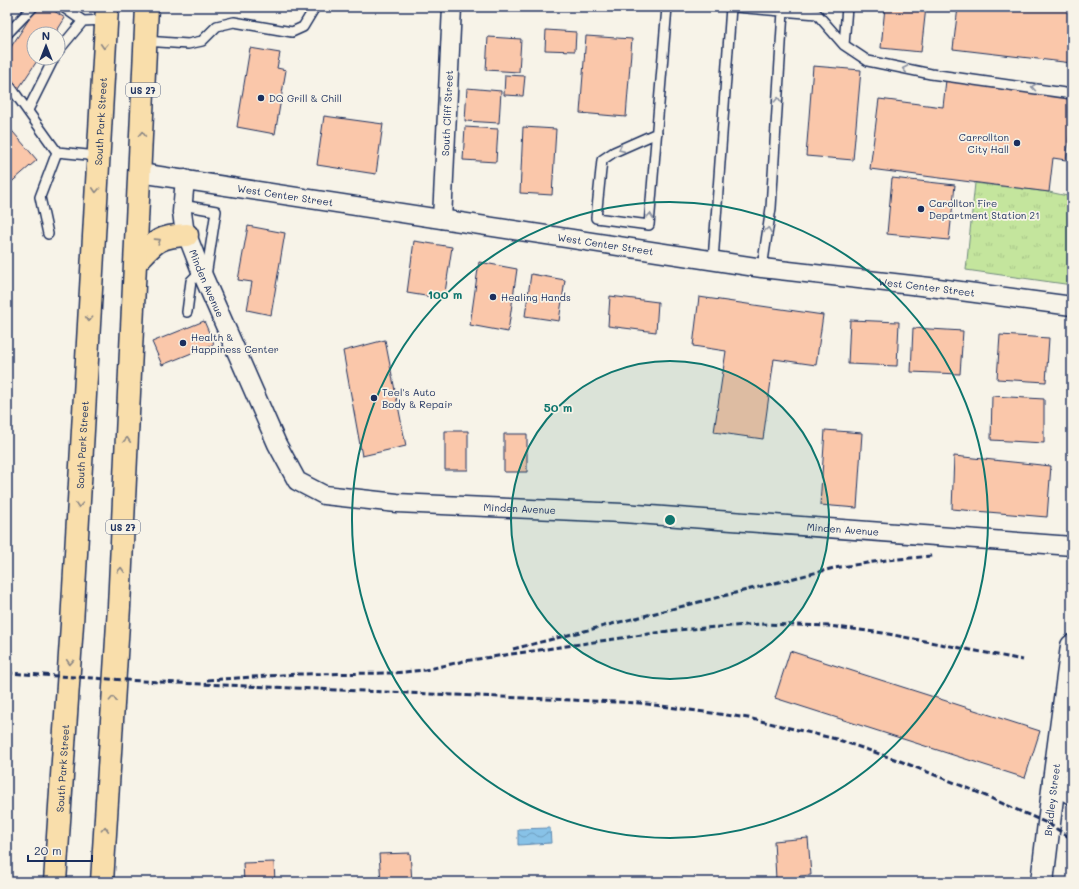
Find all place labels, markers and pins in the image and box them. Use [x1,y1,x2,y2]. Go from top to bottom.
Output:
place label: DQ Grill & Chill [269,91,342,105]
marker: DQ Grill & Chill [256,93,266,103]
place label: Carrollton City Hall [959,130,1009,156]
marker: Carrollton City Hall [1012,138,1022,148]
place label: Carollton Fire Department Station 21 [929,196,1040,222]
marker: Carollton Fire Department Station 21 [916,204,926,214]
place label: Healing Hands [501,290,571,304]
marker: Healing Hands [488,292,498,302]
place label: Health & Happiness Center [191,330,279,356]
marker: Health & Happiness Center [178,338,188,348]
place label: Teel's Auto Body & Repair [382,385,452,411]
marker: Teel's Auto Body & Repair [369,393,379,403]
centre of rings [663,513,677,527]

